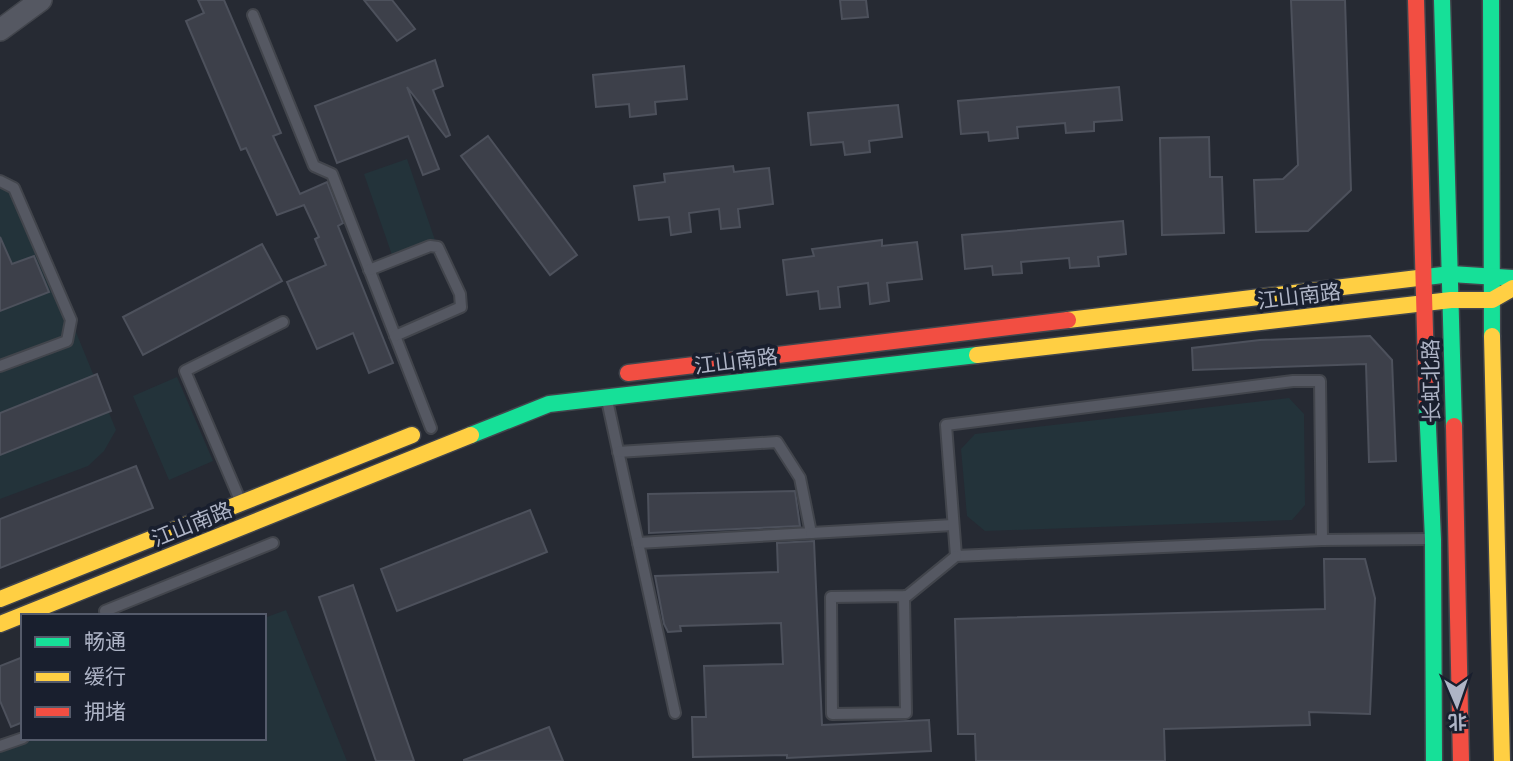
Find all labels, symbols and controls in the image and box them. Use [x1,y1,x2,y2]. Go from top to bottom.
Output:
street label: 江山南路 [1256,278,1342,314]
street label: 长虹北路 [1418,339,1444,423]
street label: 江山南路 [693,343,779,379]
street label: 江山南路 [148,497,236,551]
legend [21,614,266,740]
text: 畅通 [84,629,126,654]
text: 缓行 [84,664,126,689]
north arrow [1422,670,1492,740]
text: 拥堵 [84,699,126,724]
text: 北 [1448,710,1467,733]

